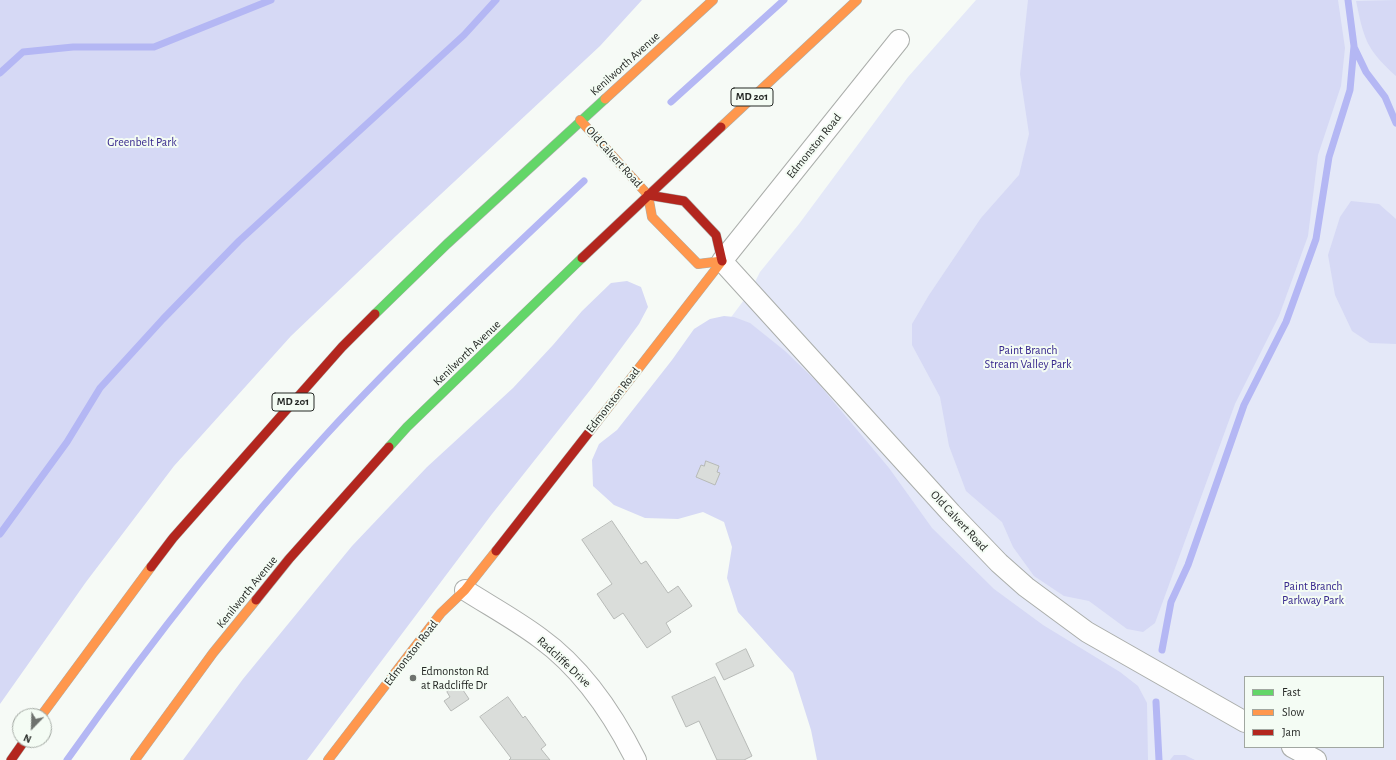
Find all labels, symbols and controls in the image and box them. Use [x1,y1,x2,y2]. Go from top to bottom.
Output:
street label: Kenilworth Avenue [587,29,663,99]
road number: MD 201 [731,88,773,106]
street label: Edmonston Road [783,111,845,181]
street label: Old Calvert Road [583,123,645,191]
park label: Greenbelt Park [107,135,177,149]
street label: Kenilworth Avenue [430,317,504,389]
park label: Paint Branch Stream Valley Park [985,343,1071,371]
street label: Edmonston Road [583,364,643,436]
road number: MD 201 [272,393,314,411]
street label: Old Calvert Road [927,488,991,554]
street label: Kenilworth Avenue [214,553,280,631]
park label: Paint Branch Parkway Park [1282,579,1344,607]
street label: Edmonston Road [381,617,441,689]
street label: Radcliffe Drive [534,633,594,691]
place label: Edmonston Rd at Radcliffe Dr [421,664,489,692]
marker: Edmonston Rd at Radcliffe Dr [408,673,418,683]
legend [1244,676,1384,748]
text: Fast [1282,686,1301,698]
text: Slow [1282,706,1304,718]
north arrow [12,708,52,748]
text: Jam [1282,726,1301,738]
text: N [22,732,33,745]

